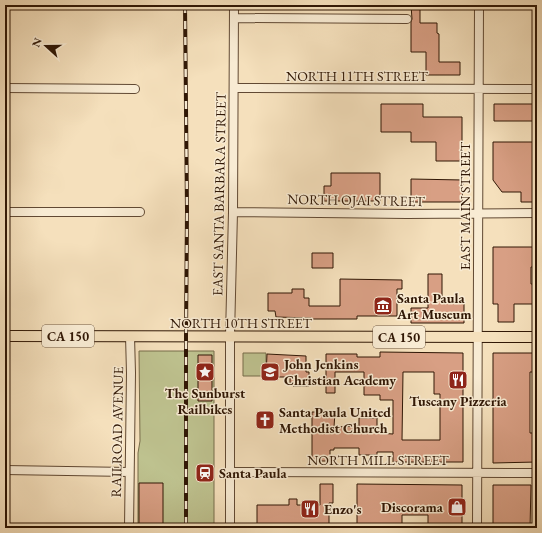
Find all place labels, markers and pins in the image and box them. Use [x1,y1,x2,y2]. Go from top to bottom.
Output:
place label: Santa Paula Art Museum [396,289,472,323]
museum icon: Santa Paula Art Museum [372,295,394,317]
place label: John Jenkins Christian Academy [282,355,396,389]
place icon: The Sunburst Railbikes [194,361,216,383]
school or university icon: John Jenkins Christian Academy [259,361,281,383]
restaurant icon: Tuscany Pizzeria [447,369,469,391]
place label: The Sunburst Railbikes [165,384,246,418]
place label: Tuscany Pizzeria [409,392,508,410]
place label: Santa Paula United Methodist Church [279,403,391,437]
church icon: Santa Paula United Methodist Church [254,409,276,431]
station icon: Santa Paula [194,462,216,484]
place label: Santa Paula [219,464,287,482]
shop icon: Discorama [446,496,468,518]
restaurant icon: Enzo's [299,498,321,520]
place label: Discorama [381,498,444,516]
place label: Enzo's [324,500,362,518]

